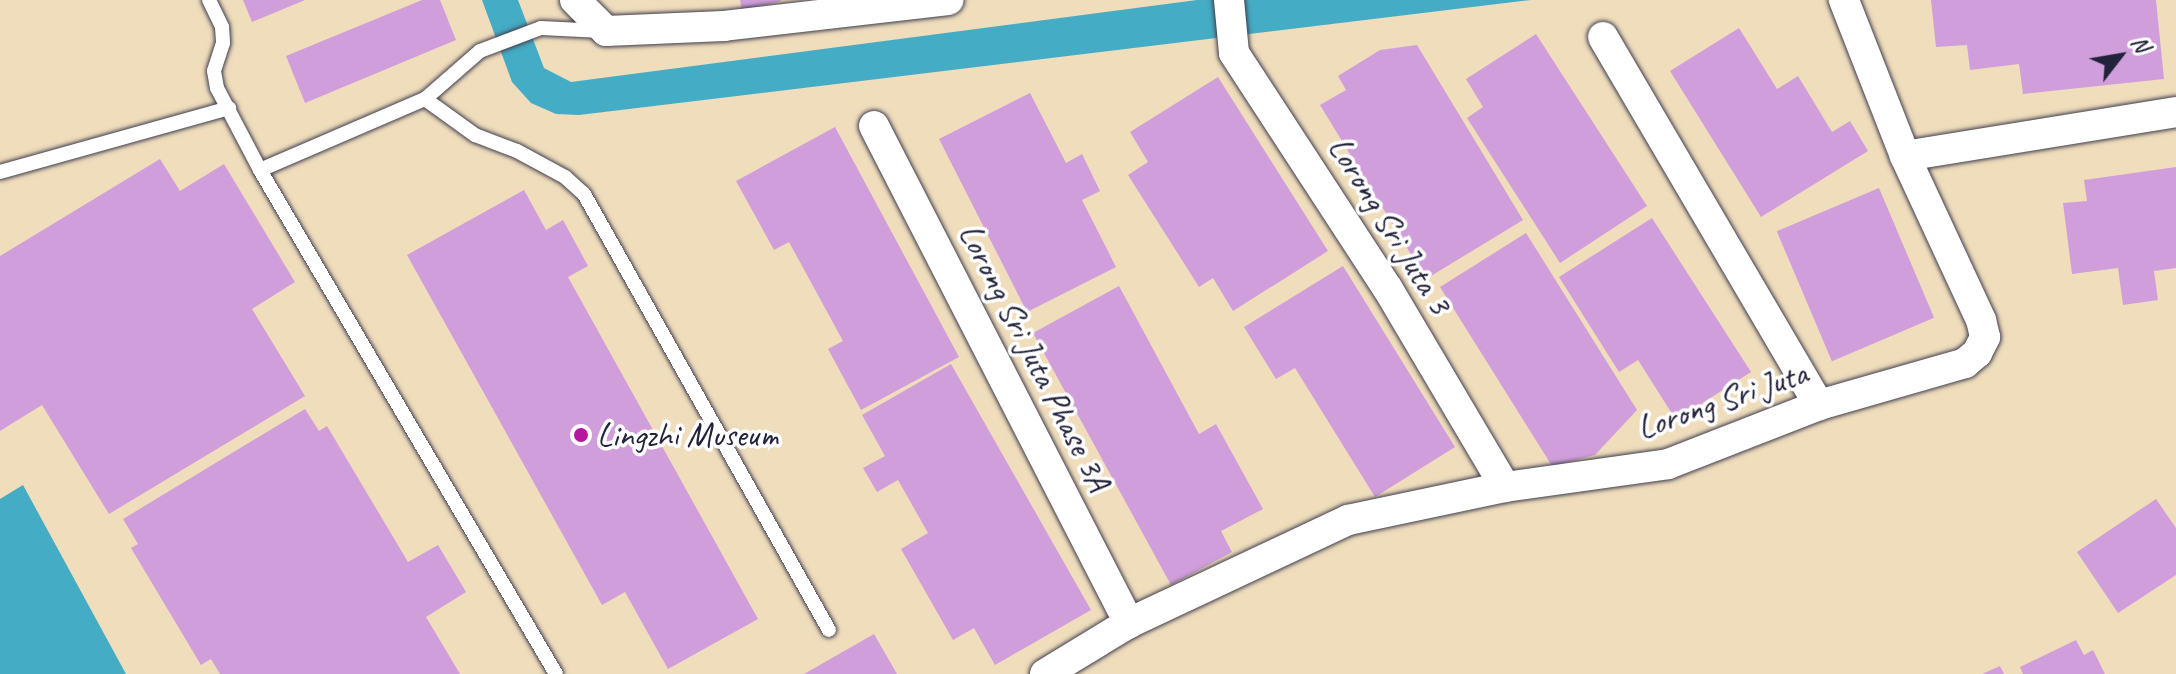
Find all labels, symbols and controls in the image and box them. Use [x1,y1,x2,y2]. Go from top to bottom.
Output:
north arrow [2080,16,2160,96]
text: N [2125,31,2156,57]
street label: Lorong Sri Juta 3 [1320,129,1460,321]
street label: Lorong Sri Juta Phase 3A [950,216,1120,498]
street label: Lorong Sri Juta [1632,352,1812,448]
place label: Lingzhi Museum [597,415,779,455]
marker: Lingzhi Museum [572,426,590,444]

